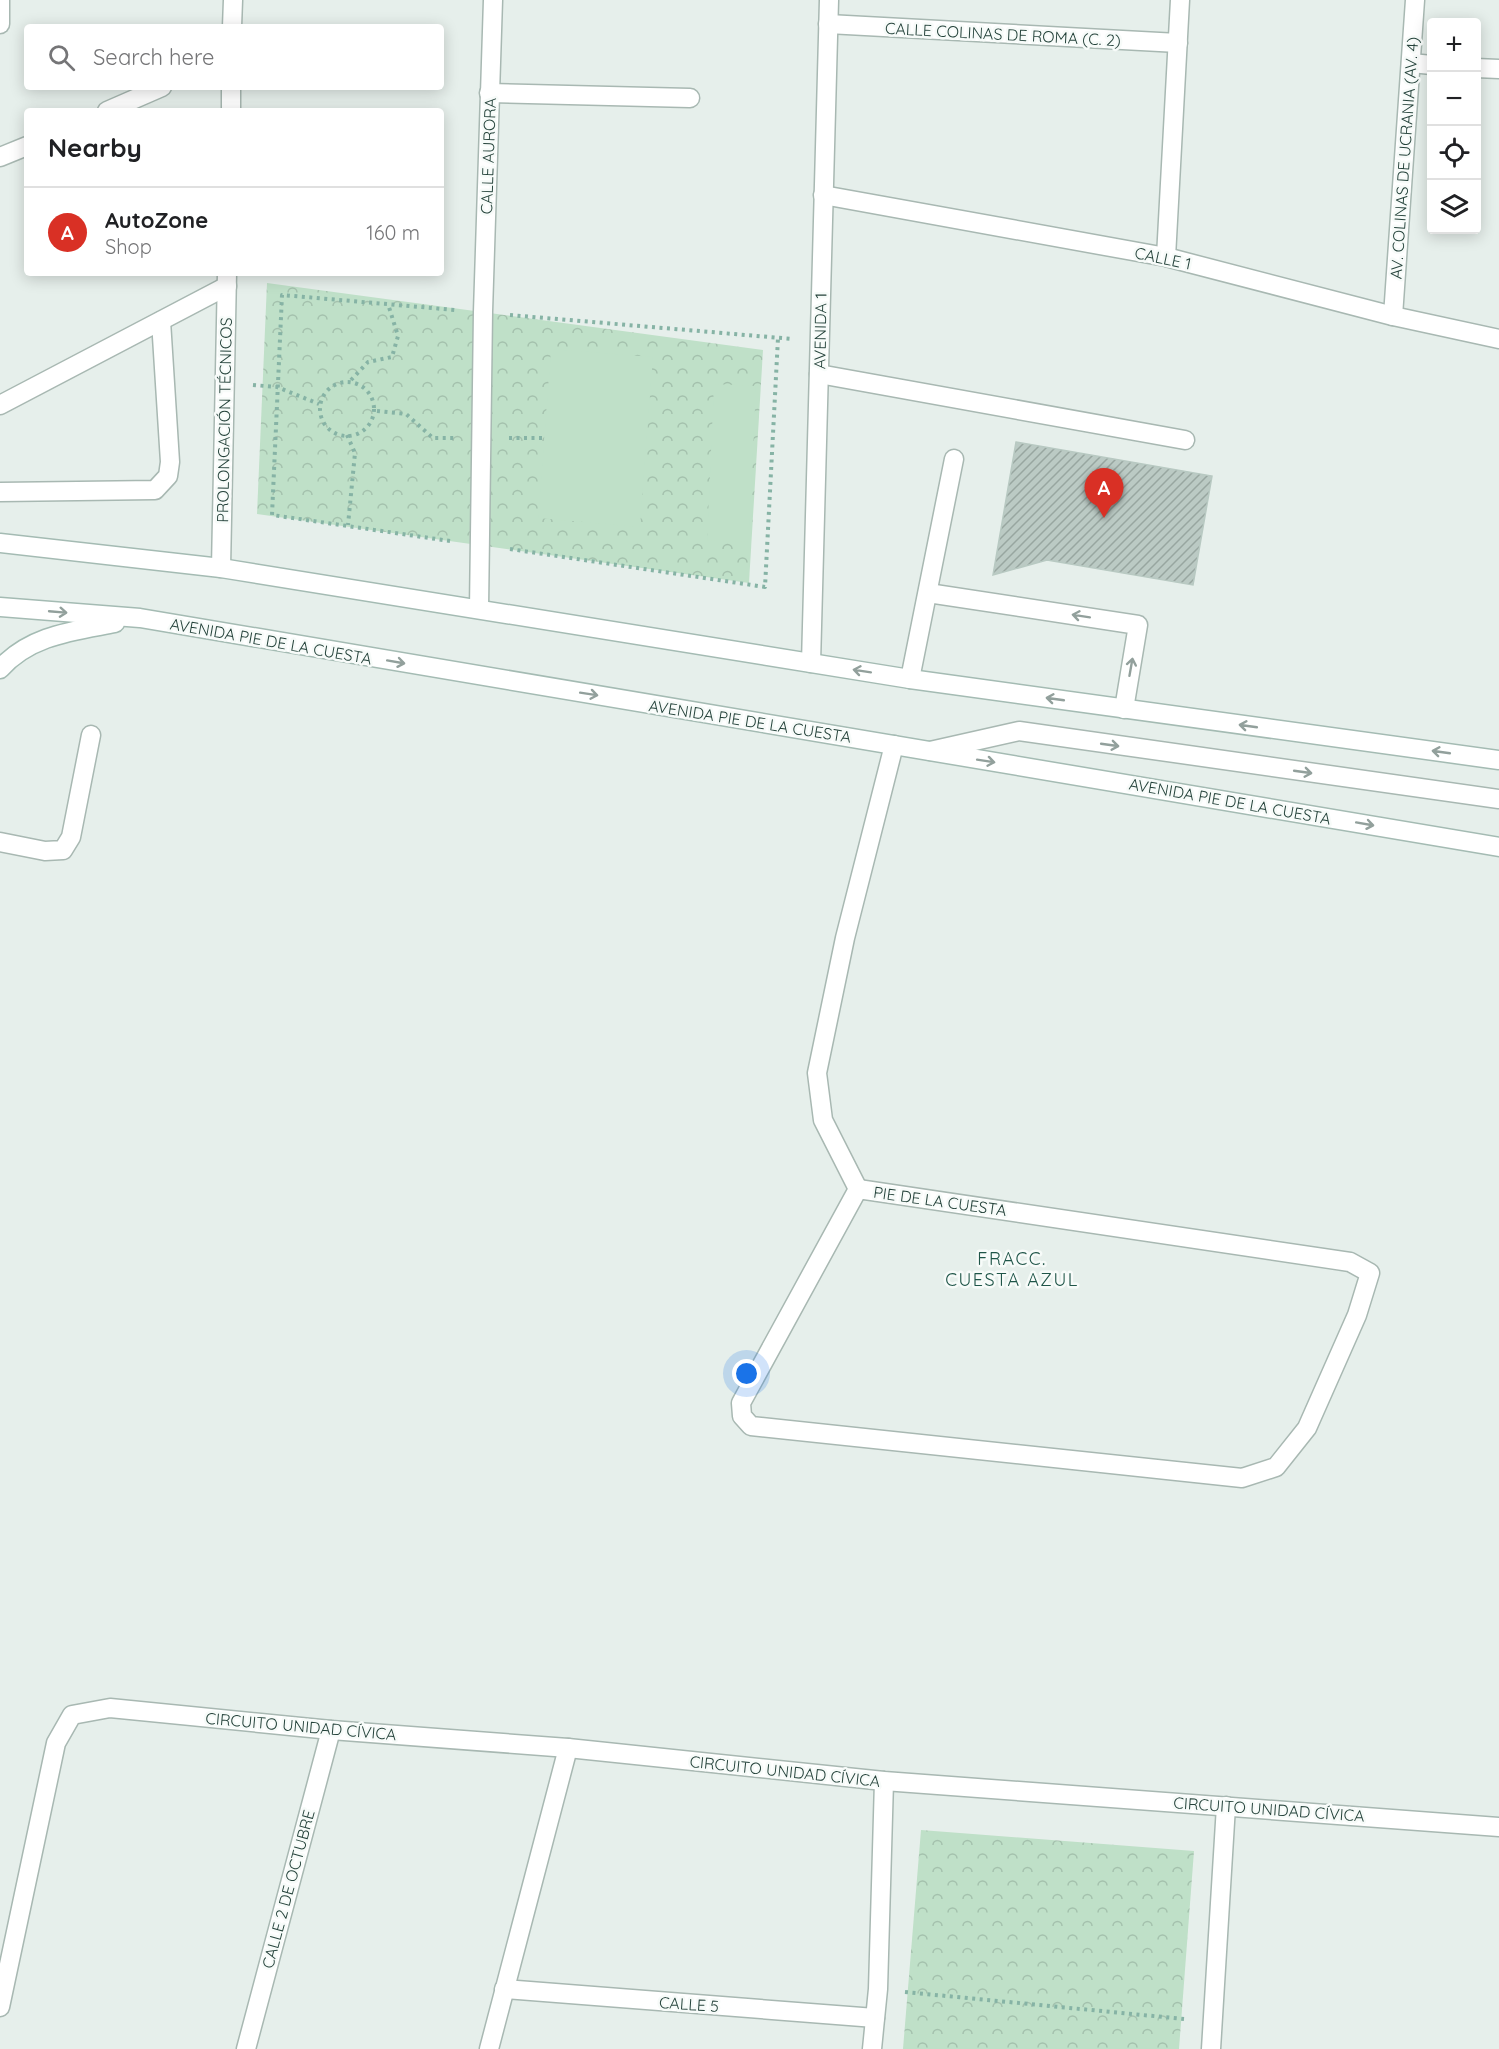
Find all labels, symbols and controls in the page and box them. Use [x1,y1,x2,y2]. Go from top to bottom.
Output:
street label: CALLE COLINAS DE ROMA (C. 2) [885,18,1121,50]
map controls [1427,18,1481,234]
button: + [1427,18,1481,72]
search box [24,24,444,90]
street label: AV. COLINAS DE UCRANIA (AV. 4) [1386,36,1422,280]
icon: search [45,41,78,74]
text: Search here [93,43,214,71]
button: − [1427,72,1481,126]
street label: CALLE AURORA [476,97,500,215]
button: locate [1427,126,1481,180]
text: Nearby [48,131,142,164]
button: layers [1427,180,1481,234]
text: AutoZone [105,206,208,234]
text: A [61,220,74,245]
text: 160 m [366,220,420,245]
text: Shop [105,234,152,259]
street label: CALLE 1 [1133,242,1193,274]
street label: AVENIDA 1 [809,293,831,369]
street label: PROLONGACIÓN TÉCNICOS [212,317,236,523]
pin: A [1084,468,1124,518]
one-way arrow [48,607,68,618]
one-way arrow [1071,611,1091,622]
street label: AVENIDA PIE DE LA CUESTA [168,613,374,669]
one-way arrow [386,657,406,668]
one-way arrow [1126,657,1137,677]
one-way arrow [852,665,872,676]
one-way arrow [578,689,598,700]
one-way arrow [1045,694,1065,705]
street label: AVENIDA PIE DE LA CUESTA [647,695,853,747]
one-way arrow [1238,720,1258,731]
one-way arrow [1099,739,1119,750]
one-way arrow [1432,747,1451,758]
one-way arrow [976,755,996,766]
one-way arrow [1293,766,1312,777]
street label: AVENIDA PIE DE LA CUESTA [1127,773,1333,829]
one-way arrow [1355,819,1374,830]
street label: PIE DE LA CUESTA [872,1182,1008,1220]
district label: FRACC. CUESTA AZUL [945,1247,1079,1291]
your location [732,1359,761,1388]
street label: CIRCUITO UNIDAD CÍVICA [205,1708,397,1744]
street label: CIRCUITO UNIDAD CÍVICA [689,1751,881,1791]
street label: CIRCUITO UNIDAD CÍVICA [1173,1792,1365,1826]
street label: CALLE 2 DE OCTUBRE [257,1807,319,1971]
street label: CALLE 5 [658,1992,720,2016]

